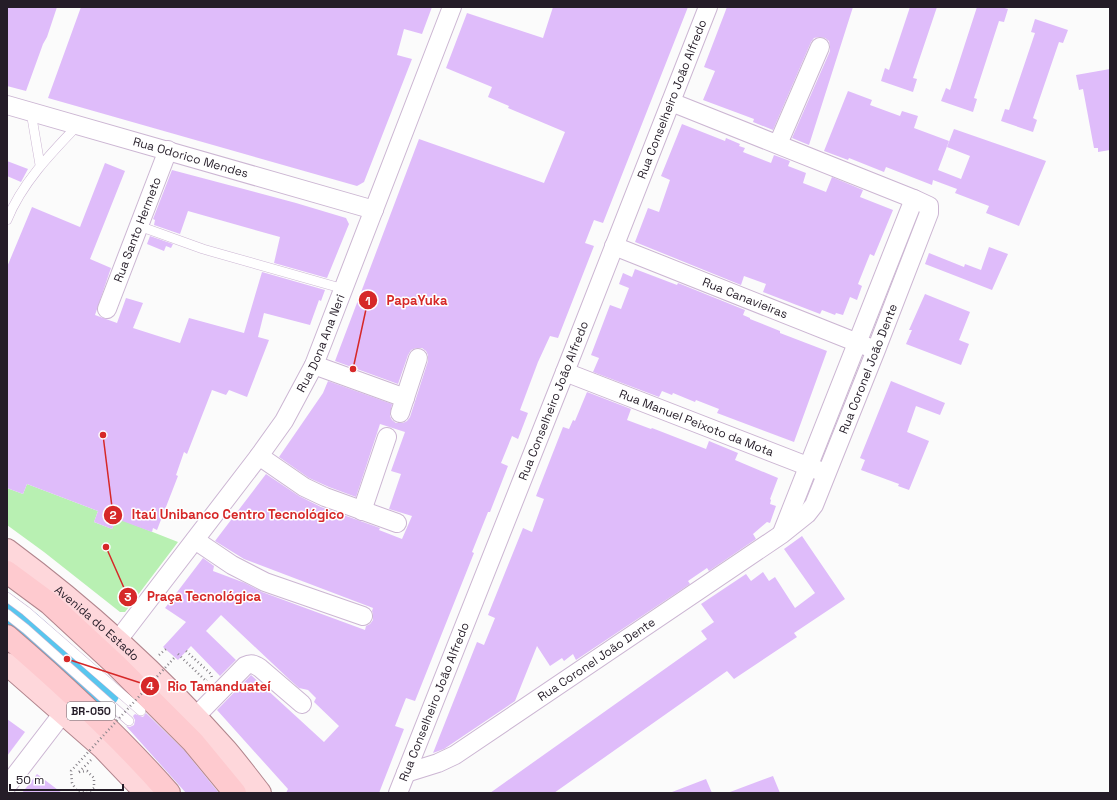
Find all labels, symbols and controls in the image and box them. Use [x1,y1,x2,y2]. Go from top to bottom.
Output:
street label: Rua Conselheiro João Alfredo [633,17,710,181]
street label: Rua Odorico Mendes [131,133,250,182]
street label: Rua Santo Hermeto [110,175,165,285]
street label: Rua Canavieiras [700,274,790,322]
callout: PapaYuka [358,288,455,313]
street label: Rua Dona Ana Neri [293,292,349,395]
text: PapaYuka [387,292,448,309]
text: 1 [365,293,371,309]
street label: Rua Coronel João Dente [835,301,901,436]
street label: Rua Conselheiro João Alfredo [515,319,592,483]
street label: Rua Manuel Peixoto da Mota [617,386,776,460]
callout: Itaú Unibanco Centro Tecnológico [103,502,352,527]
text: Itaú Unibanco Centro Tecnológico [132,506,344,523]
text: 2 [109,507,117,523]
street label: Avenida do Estado [51,582,143,665]
callout: Praça Tecnológica [118,584,269,609]
text: Praça Tecnológica [147,588,262,605]
text: 3 [124,589,132,605]
street label: Rua Coronel João Dente [535,614,658,705]
street label: Rua Conselheiro João Alfredo [395,620,473,784]
callout: Rio Tamanduateí [140,674,279,699]
text: 4 [146,678,154,694]
text: Rio Tamanduateí [167,678,271,695]
road number: BR-050 [67,702,115,720]
scale bar [10,766,123,792]
text: 50 m [16,772,44,788]

